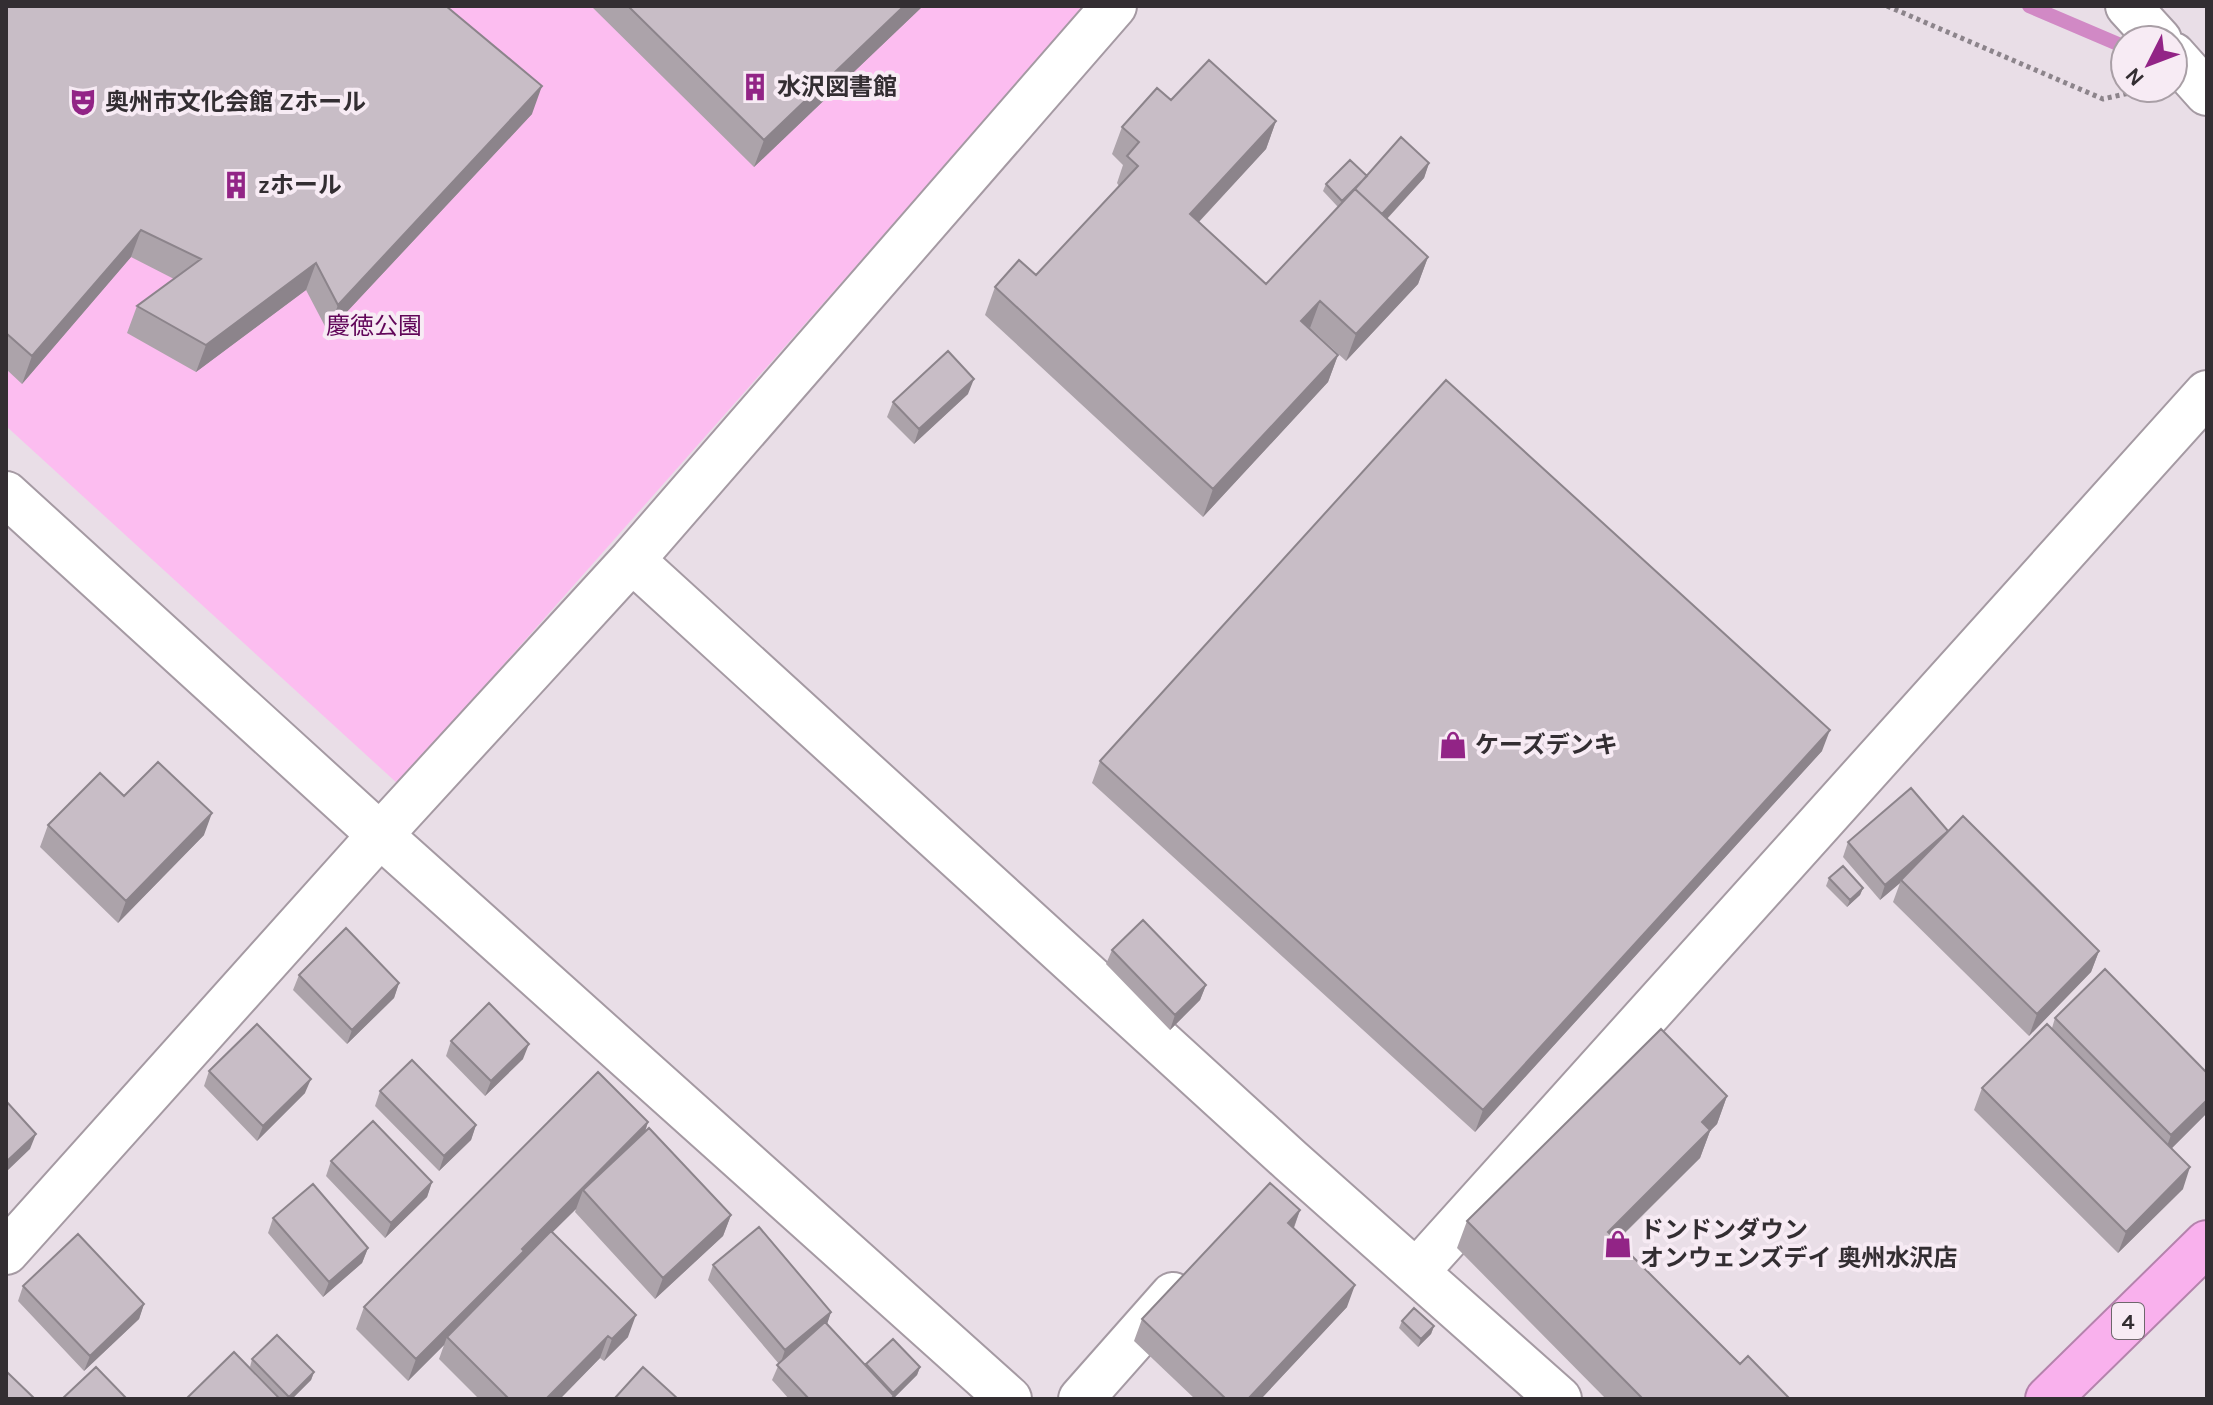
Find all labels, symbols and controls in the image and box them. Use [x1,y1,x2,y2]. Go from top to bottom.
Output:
north arrow [2109,24,2189,104]
text: N [2120,62,2150,91]
building icon: 水沢図書館 [740,72,770,102]
place label: 水沢図書館 [777,73,897,101]
theatre icon: 奥州市文化会館 Zホール [68,87,98,117]
place label: 奥州市文化会館 Zホール [105,88,366,116]
building icon: zホール [221,170,251,200]
place label: zホール [258,171,342,199]
park label: 慶徳公園 [326,312,422,340]
shop icon: ケーズデンキ [1438,730,1468,760]
place label: ケーズデンキ [1475,731,1618,759]
place label: ドンドンダウン オンウェンズデイ 奥州水沢店 [1640,1216,1958,1272]
shop icon: ドンドンダウン オンウェンズデイ 奥州水沢店 [1603,1229,1633,1259]
road number: 4 [2112,1303,2144,1339]

